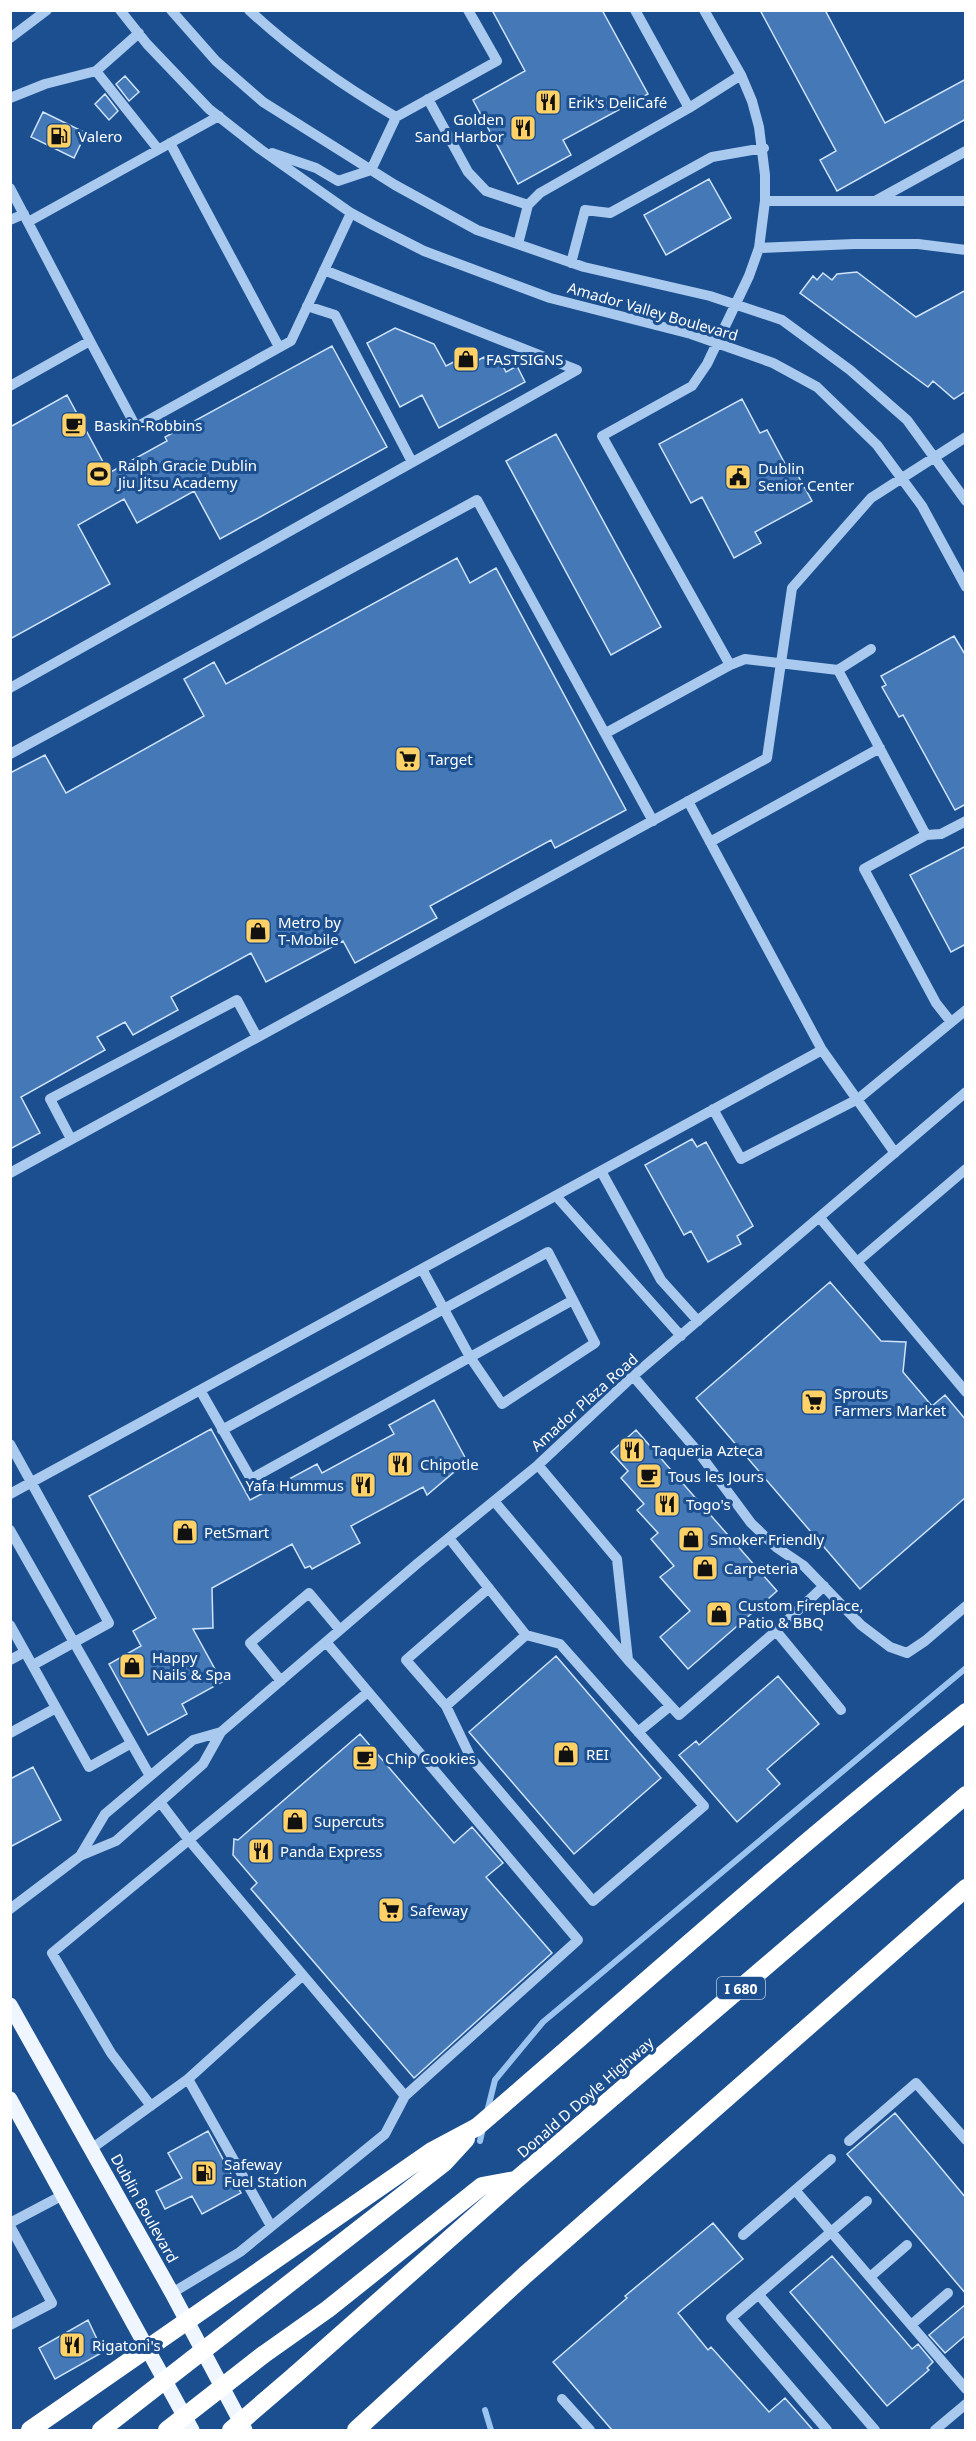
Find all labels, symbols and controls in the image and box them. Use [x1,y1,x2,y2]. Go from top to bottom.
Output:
restaurant icon: Erik's DeliCafé [533,87,563,117]
place label: Erik's DeliCafé [568,92,667,112]
place label: Golden Sand Harbor [415,109,504,146]
restaurant icon: Golden Sand Harbor [508,113,538,143]
fuel station icon: Valero [44,121,74,151]
place label: Valero [78,126,122,146]
street label: Amador Valley Boulevard [566,277,740,345]
shop icon: FASTSIGNS [451,344,481,374]
place label: FASTSIGNS [486,349,564,369]
cafe icon: Baskin-Robbins [59,410,89,440]
place label: Baskin-Robbins [94,415,203,435]
place label: Ralph Gracie Dublin Jiu Jitsu Academy [116,455,257,492]
place label: Dublin Senior Center [758,458,854,495]
sports icon: Ralph Gracie Dublin Jiu Jitsu Academy [84,459,114,489]
public building icon: Dublin Senior Center [723,462,753,492]
supermarket icon: Target [393,744,423,774]
place label: Target [428,749,473,769]
place label: Metro by T-Mobile [278,912,341,949]
shop icon: Metro by T-Mobile [243,916,273,946]
street label: Amador Plaza Road [526,1349,642,1455]
place label: Sprouts Farmers Market [834,1383,947,1420]
supermarket icon: Sprouts Farmers Market [799,1387,829,1417]
restaurant icon: Taqueria Azteca [617,1435,647,1465]
place label: Taqueria Azteca [652,1440,763,1460]
restaurant icon: Chipotle [385,1449,415,1479]
place label: Chipotle [420,1454,479,1474]
cafe icon: Tous les Jours [634,1461,664,1491]
place label: Tous les Jours [668,1466,764,1486]
restaurant icon: Yafa Hummus [348,1470,378,1500]
place label: Yafa Hummus [245,1475,344,1495]
restaurant icon: Togo's [652,1489,682,1519]
place label: Togo's [686,1494,731,1514]
shop icon: PetSmart [170,1517,200,1547]
place label: PetSmart [204,1522,270,1542]
shop icon: Smoker Friendly [676,1524,706,1554]
place label: Smoker Friendly [710,1529,825,1549]
shop icon: Carpeteria [690,1553,720,1583]
place label: Carpeteria [724,1558,798,1578]
place label: Custom Fireplace, Patio & BBQ [738,1595,864,1632]
shop icon: Custom Fireplace, Patio & BBQ [704,1599,734,1629]
place label: Happy Nails & Spa [152,1647,231,1684]
shop icon: Happy Nails & Spa [117,1651,147,1681]
shop icon: REI [551,1739,581,1769]
cafe icon: Chip Cookies [350,1743,380,1773]
place label: REI [586,1744,609,1764]
place label: Chip Cookies [385,1748,476,1768]
shop icon: Supercuts [280,1806,310,1836]
place label: Supercuts [314,1811,384,1831]
restaurant icon: Panda Express [246,1836,276,1866]
place label: Panda Express [280,1841,383,1861]
supermarket icon: Safeway [376,1895,406,1925]
place label: Safeway [410,1900,468,1920]
road number: I 680 [717,1977,765,1999]
street label: Donald D Doyle Highway [513,2032,658,2162]
street label: Dublin Boulevard [107,2150,183,2266]
place label: Safeway Fuel Station [224,2154,307,2191]
fuel station icon: Safeway Fuel Station [189,2158,219,2188]
restaurant icon: Rigatoni's [57,2330,87,2360]
place label: Rigatoni's [92,2335,161,2355]

